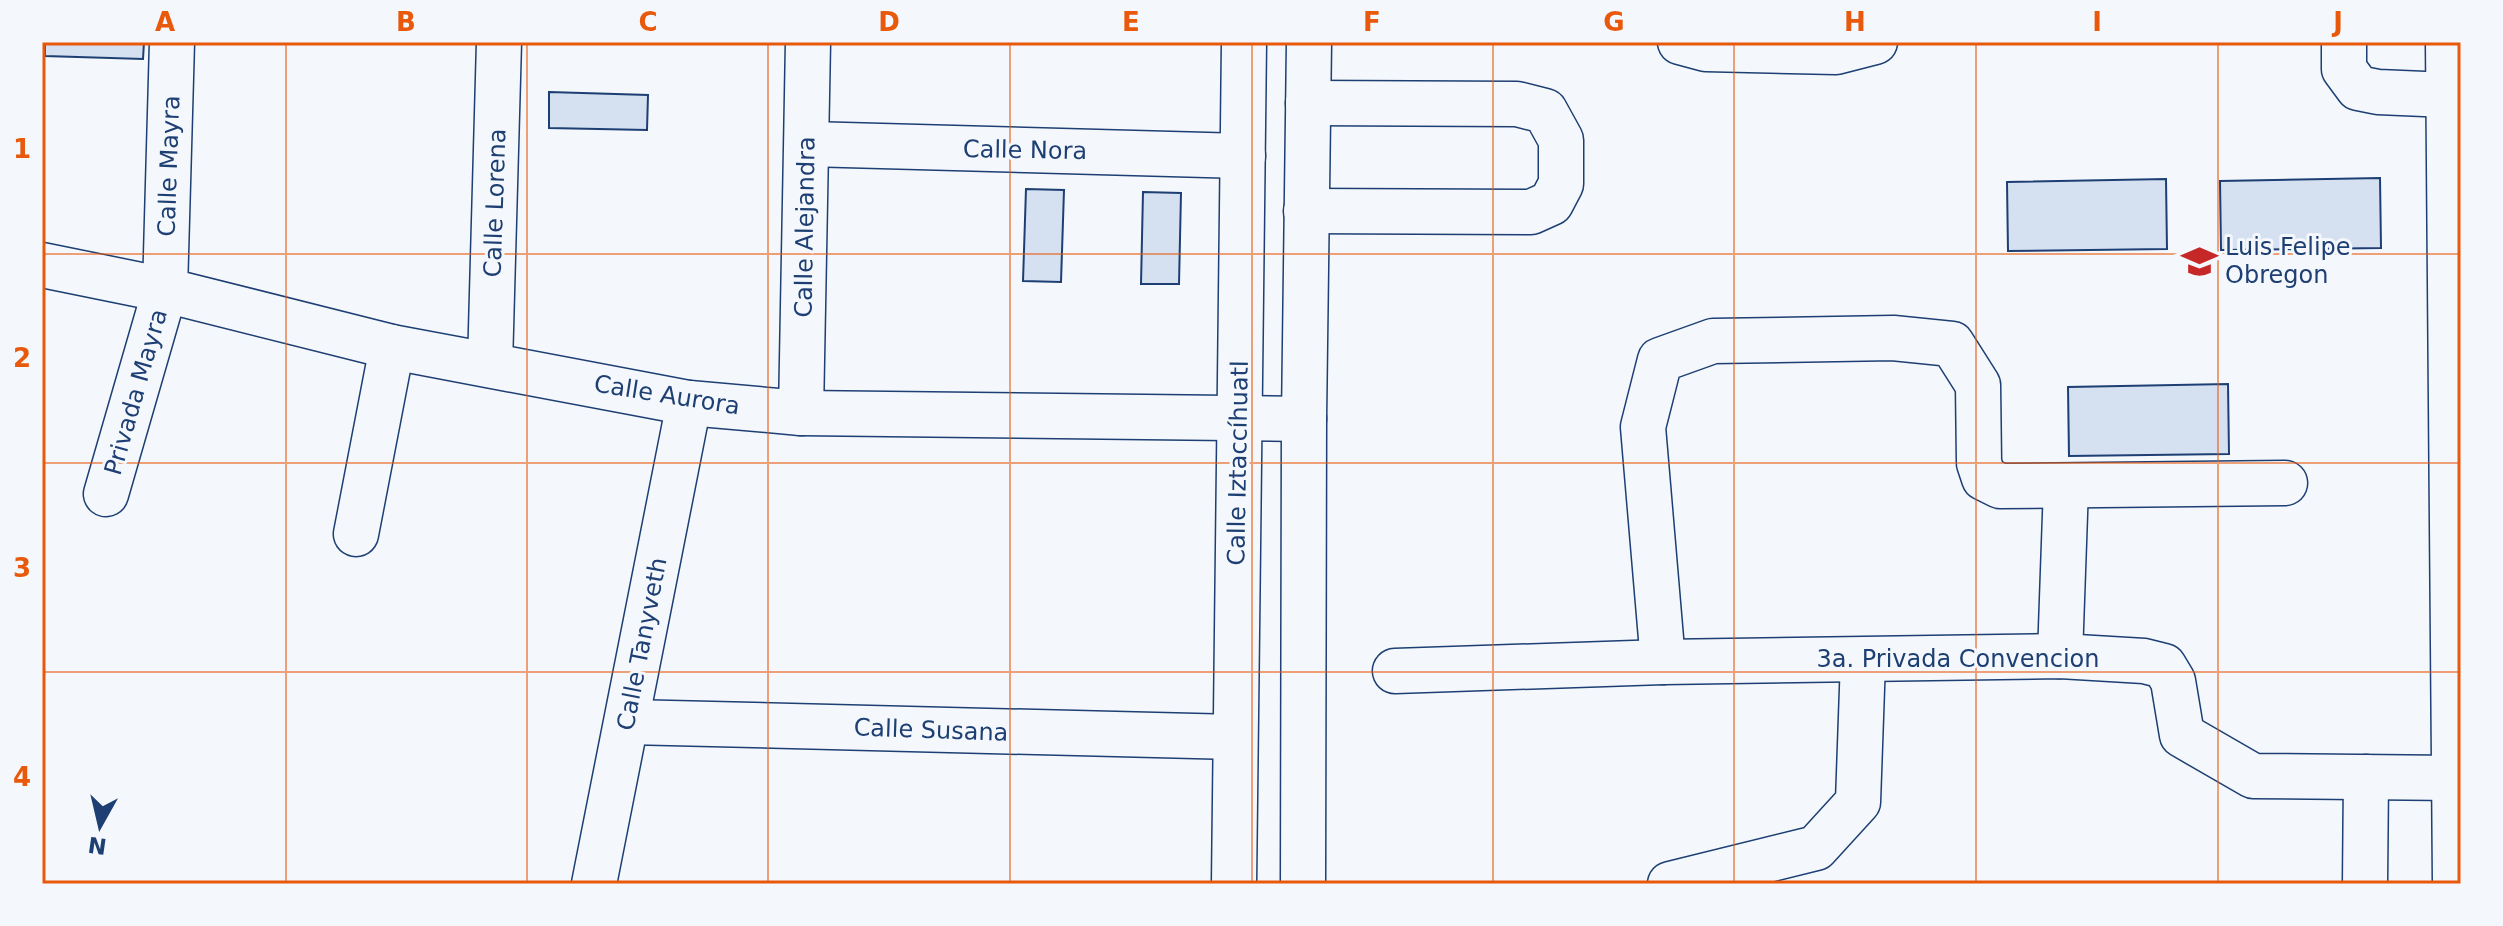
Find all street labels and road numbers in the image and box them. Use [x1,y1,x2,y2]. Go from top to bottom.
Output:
street label: Calle Mayra [153,95,185,237]
street label: Calle Lorena [478,128,512,278]
street label: Calle Nora [963,135,1087,165]
street label: Calle Alejandra [789,136,821,318]
street label: Privada Mayra [99,306,173,478]
street label: Calle Iztaccíhuatl [1222,360,1254,566]
street label: Calle Aurora [592,370,742,420]
street label: Calle Tanyveth [612,555,672,733]
street label: 3a. Privada Convencion [1817,645,2099,673]
street label: Calle Susana [853,713,1009,747]

